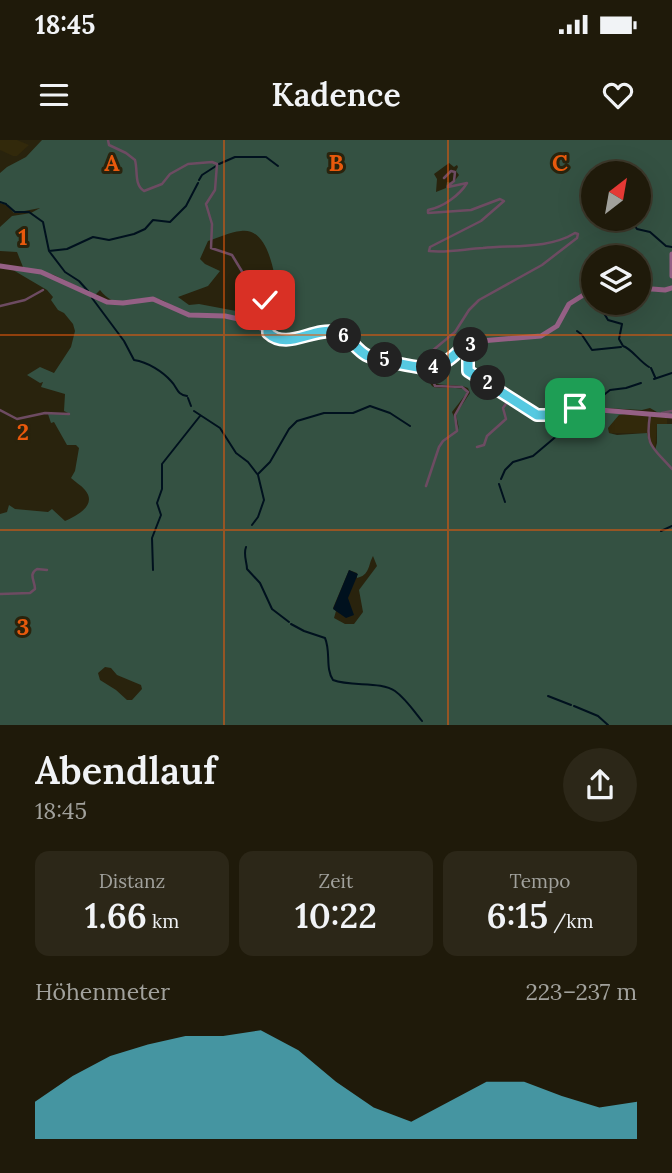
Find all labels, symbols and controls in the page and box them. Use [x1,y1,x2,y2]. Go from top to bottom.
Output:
text: 18:45 [35,8,95,41]
text: Kadence [271,74,401,115]
icon: menu [35,76,73,114]
icon: heart [599,76,637,114]
text: A [104,148,120,177]
text: B [328,148,344,177]
text: C [552,148,568,177]
north arrow [581,161,651,231]
map controls [581,161,651,315]
text: 1 [18,222,28,251]
button: layers [581,245,651,315]
pin [235,270,295,330]
icon: check [246,281,284,319]
pin: 6 [326,318,362,354]
text: 6 [338,323,349,347]
pin: 3 [454,328,489,362]
text: 3 [465,332,476,356]
pin: 5 [368,342,402,378]
text: 5 [379,347,390,371]
pin: 4 [416,350,452,384]
text: 4 [428,354,439,378]
pin: 2 [470,366,505,400]
text: 2 [482,370,493,394]
pin [545,378,605,438]
icon: arrive [556,389,594,427]
text: 2 [17,417,29,446]
text: 3 [17,612,29,641]
text: Abendlauf [35,746,217,794]
button: share [563,748,637,822]
text: 18:45 [35,796,87,825]
text: Distanz [99,869,165,893]
text: Zeit [319,869,353,893]
text: Tempo [510,869,570,893]
text: 1.66 [85,893,147,938]
text: 10:22 [295,893,377,938]
text: 6:15 [487,893,548,938]
text: km [147,909,179,933]
text: /km [548,909,593,933]
text: Höhenmeter [35,977,170,1006]
text: 223–237 m [526,977,637,1006]

